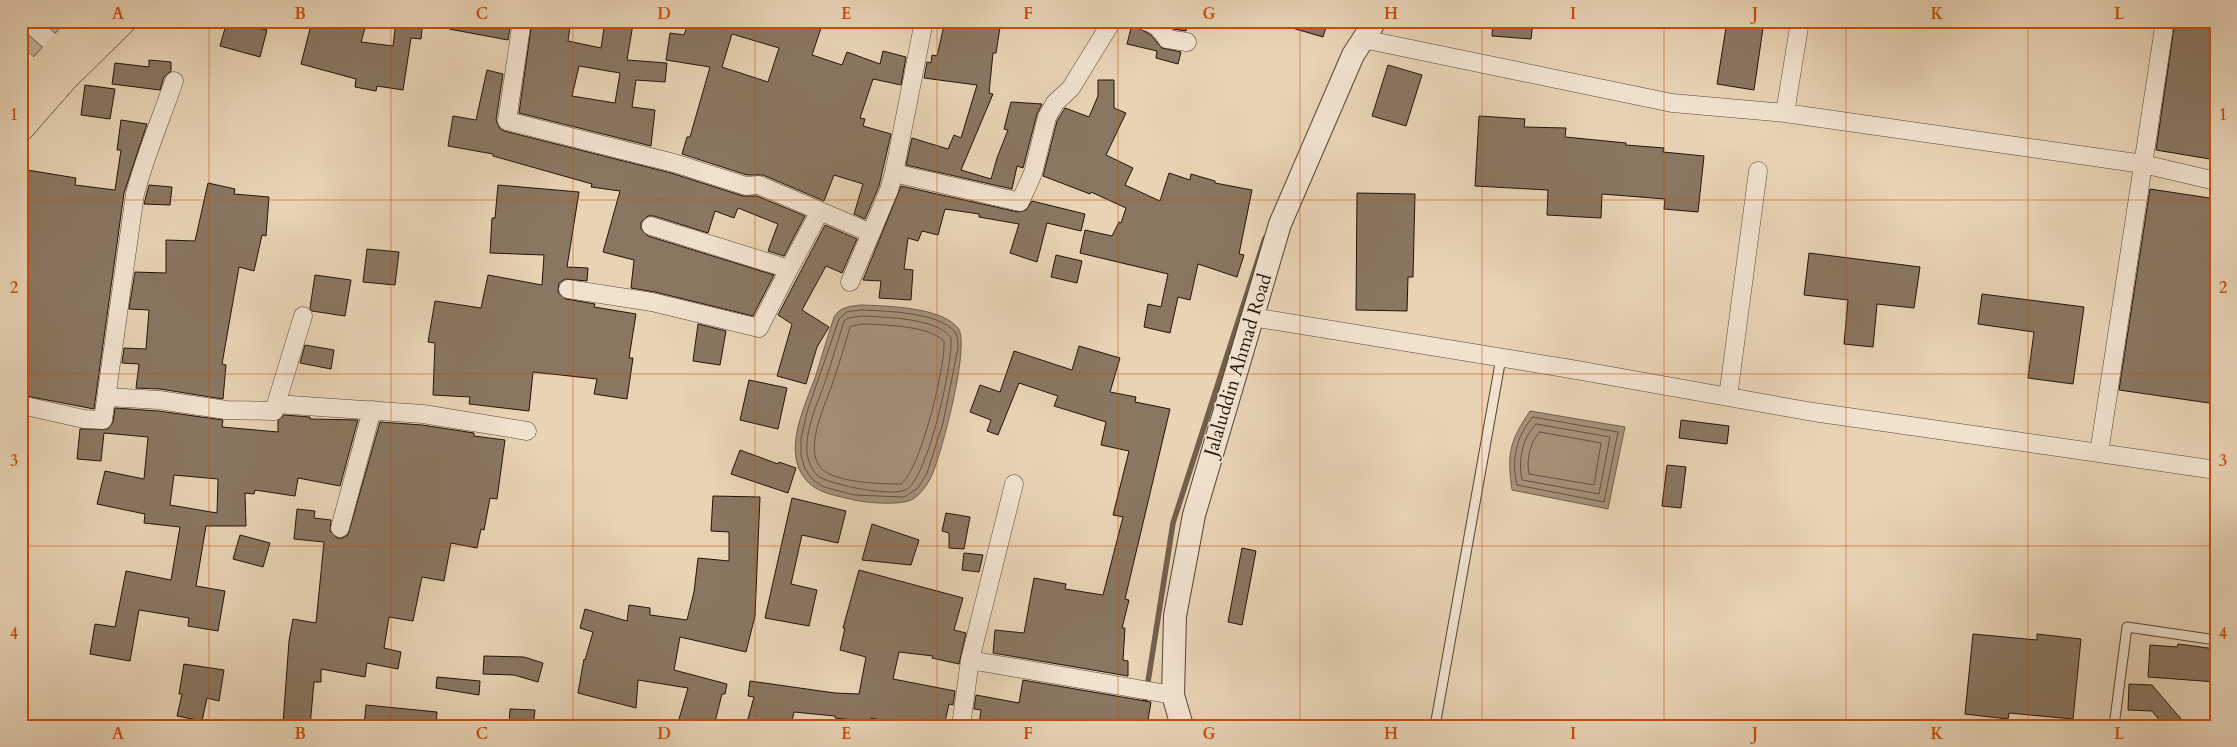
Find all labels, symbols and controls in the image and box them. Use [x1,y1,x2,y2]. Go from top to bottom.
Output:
text: A [112,3,124,25]
text: B [294,3,306,25]
text: C [476,3,488,25]
text: D [657,3,671,25]
text: E [841,3,851,25]
text: F [1023,3,1033,25]
text: G [1202,3,1216,25]
text: H [1384,3,1398,25]
text: I [1570,3,1576,25]
text: J [1750,3,1758,25]
text: K [1931,3,1944,25]
text: L [2114,3,2125,25]
text: 1 [10,104,18,126]
text: 1 [2219,104,2227,126]
street label: Jalaluddin Ahmad Road [1197,271,1278,462]
text: 2 [10,277,18,299]
text: 2 [2219,277,2227,299]
text: 3 [10,450,18,472]
text: 3 [2219,450,2227,472]
text: 4 [10,623,18,645]
text: 4 [2219,623,2227,645]
text: A [112,723,124,745]
text: B [294,723,306,745]
text: C [476,723,488,745]
text: D [657,723,671,745]
text: E [841,723,851,745]
text: F [1023,723,1033,745]
text: G [1202,723,1216,745]
text: H [1384,723,1398,745]
text: I [1570,723,1576,745]
text: J [1750,723,1758,745]
text: K [1931,723,1944,745]
text: L [2114,723,2125,745]

